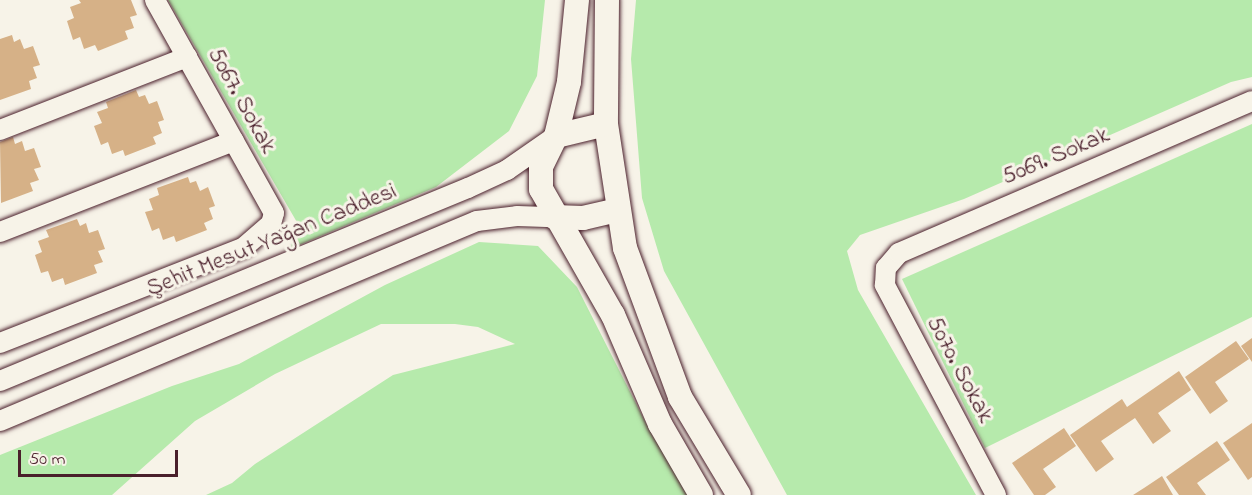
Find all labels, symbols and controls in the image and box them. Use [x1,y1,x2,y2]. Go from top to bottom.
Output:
street label: 5067. Sokak [200,43,282,159]
street label: 5069. Sokak [998,121,1114,193]
street label: Şehit Mesut Yağan Caddesi [143,178,401,304]
street label: 5070. Sokak [919,312,999,428]
scale bar [21,438,182,476]
text: 50 m [29,447,66,473]

